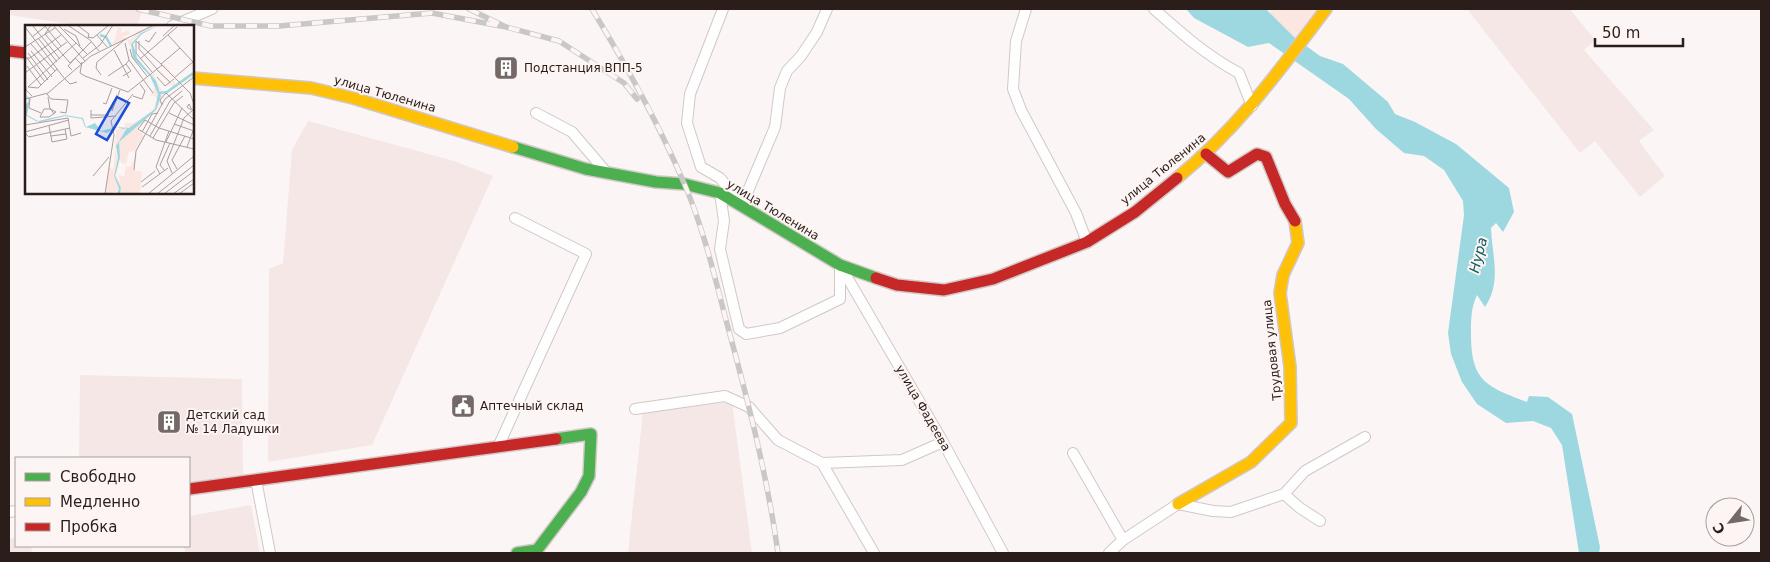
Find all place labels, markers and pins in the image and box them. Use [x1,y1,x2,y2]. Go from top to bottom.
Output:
building icon: Подстанция ВПП-5 [493,55,519,81]
place label: Подстанция ВПП-5 [524,61,643,75]
public building icon: Аптечный склад [450,393,476,419]
place label: Аптечный склад [480,399,584,413]
place label: Детский сад № 14 Ладушки [186,408,279,436]
building icon: Детский сад № 14 Ладушки [156,409,182,435]

